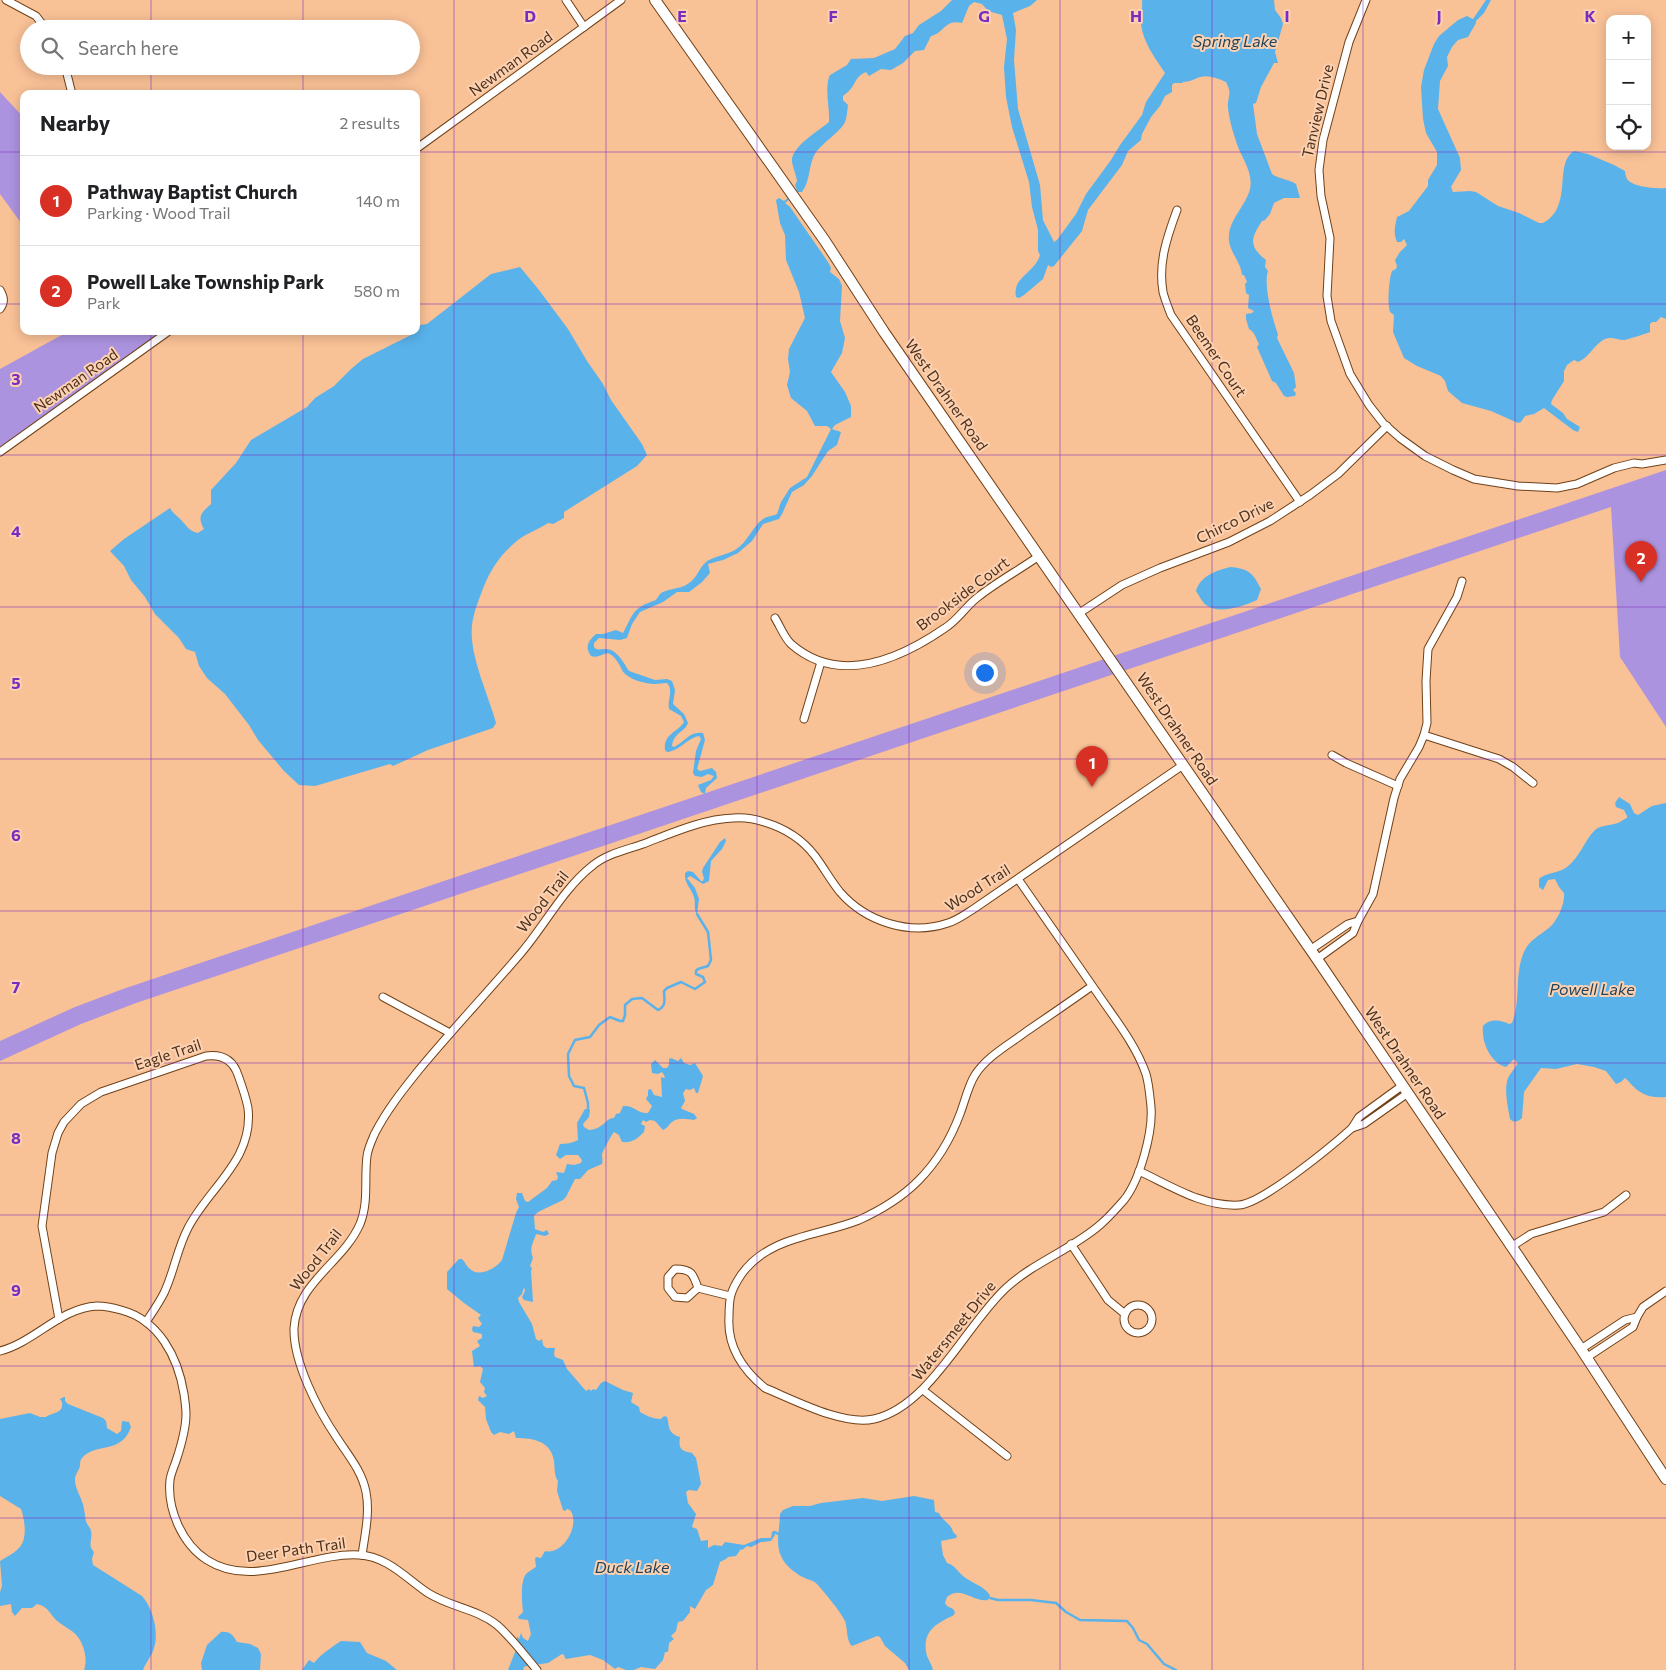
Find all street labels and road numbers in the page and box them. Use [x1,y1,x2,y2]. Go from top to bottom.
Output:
street label: Newman Road [465,27,556,99]
street label: Tanview Drive [1298,62,1336,159]
street label: Beemer Court [1183,311,1251,400]
street label: West Drahner Road [902,335,992,454]
street label: Newman Road [30,345,121,416]
street label: Chirco Drive [1193,494,1276,547]
street label: Brookside Court [913,553,1012,634]
street label: West Drahner Road [1134,669,1222,788]
street label: Wood Trail [942,860,1013,914]
street label: Wood Trail [513,867,572,936]
street label: West Drahner Road [1362,1003,1450,1122]
street label: Eagle Trail [132,1035,203,1073]
street label: Wood Trail [286,1225,345,1294]
street label: Watersmeet Drive [908,1277,999,1384]
street label: Deer Path Trail [245,1533,347,1565]

